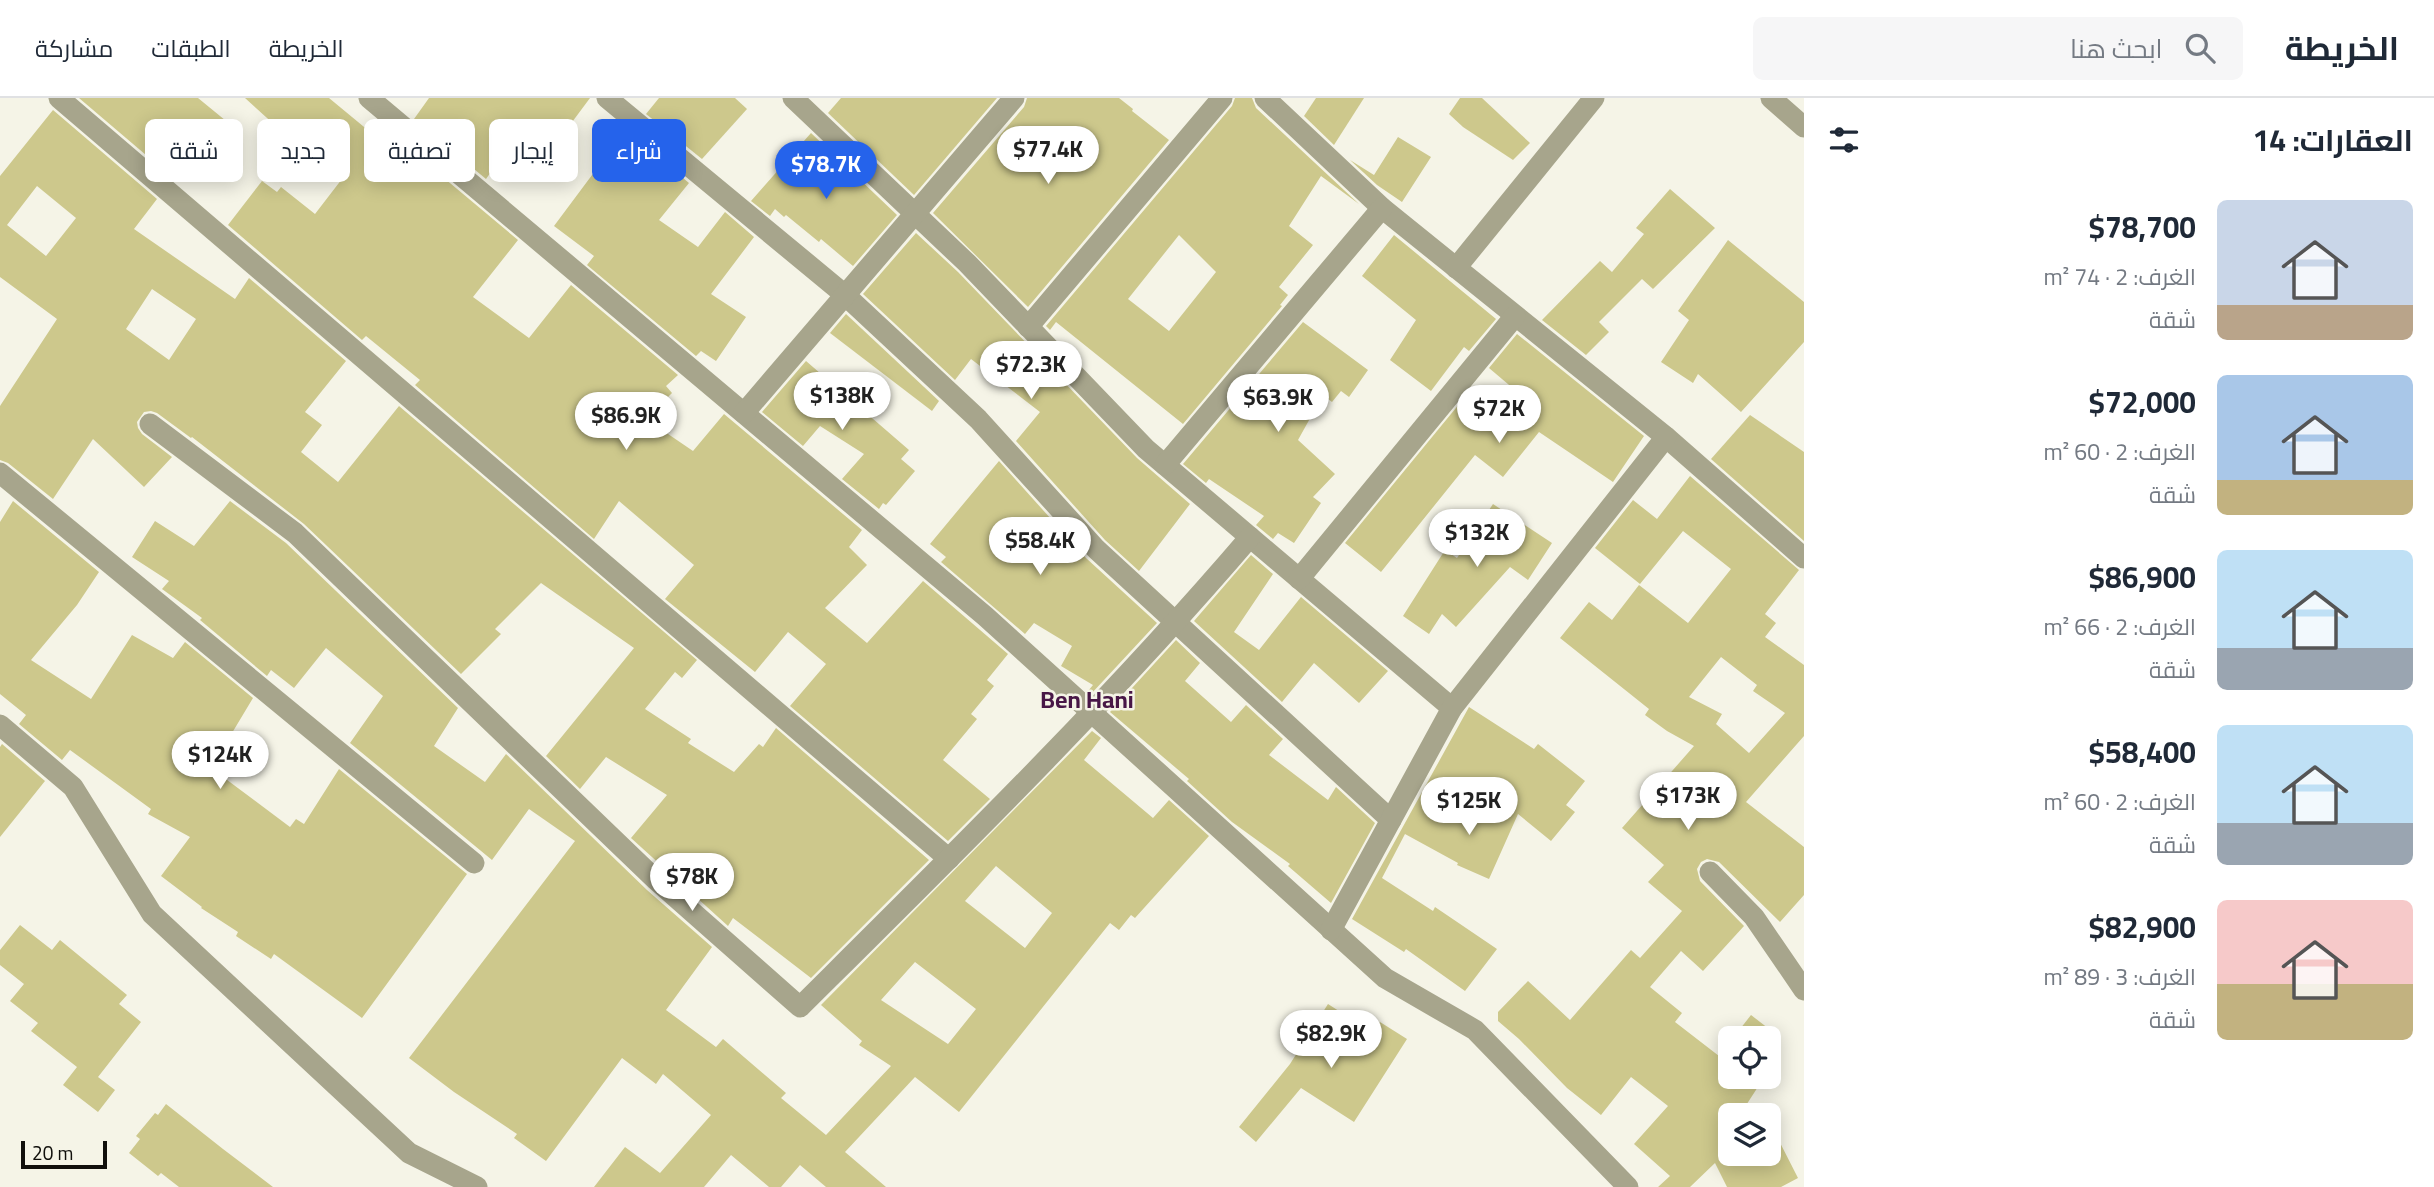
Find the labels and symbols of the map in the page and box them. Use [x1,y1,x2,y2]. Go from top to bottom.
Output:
pin: $77.4K [991,126,1105,186]
pin: $78.7K [769,141,883,201]
pin: $72.3K [974,342,1088,401]
pin: $138K [793,372,891,432]
pin: $63.9K [1221,374,1335,434]
pin: $72K [1458,386,1540,445]
pin: $86.9K [569,392,683,452]
pin: $132K [1428,510,1526,569]
pin: $58.4K [983,518,1097,577]
district label: Ben Hani [1040,677,1134,722]
pin: $124K [171,732,269,791]
pin: $173K [1639,772,1737,832]
pin: $125K [1420,778,1518,837]
pin: $78K [651,854,733,913]
pin: $82.9K [1274,1010,1388,1070]
scale bar [21,1138,107,1170]

